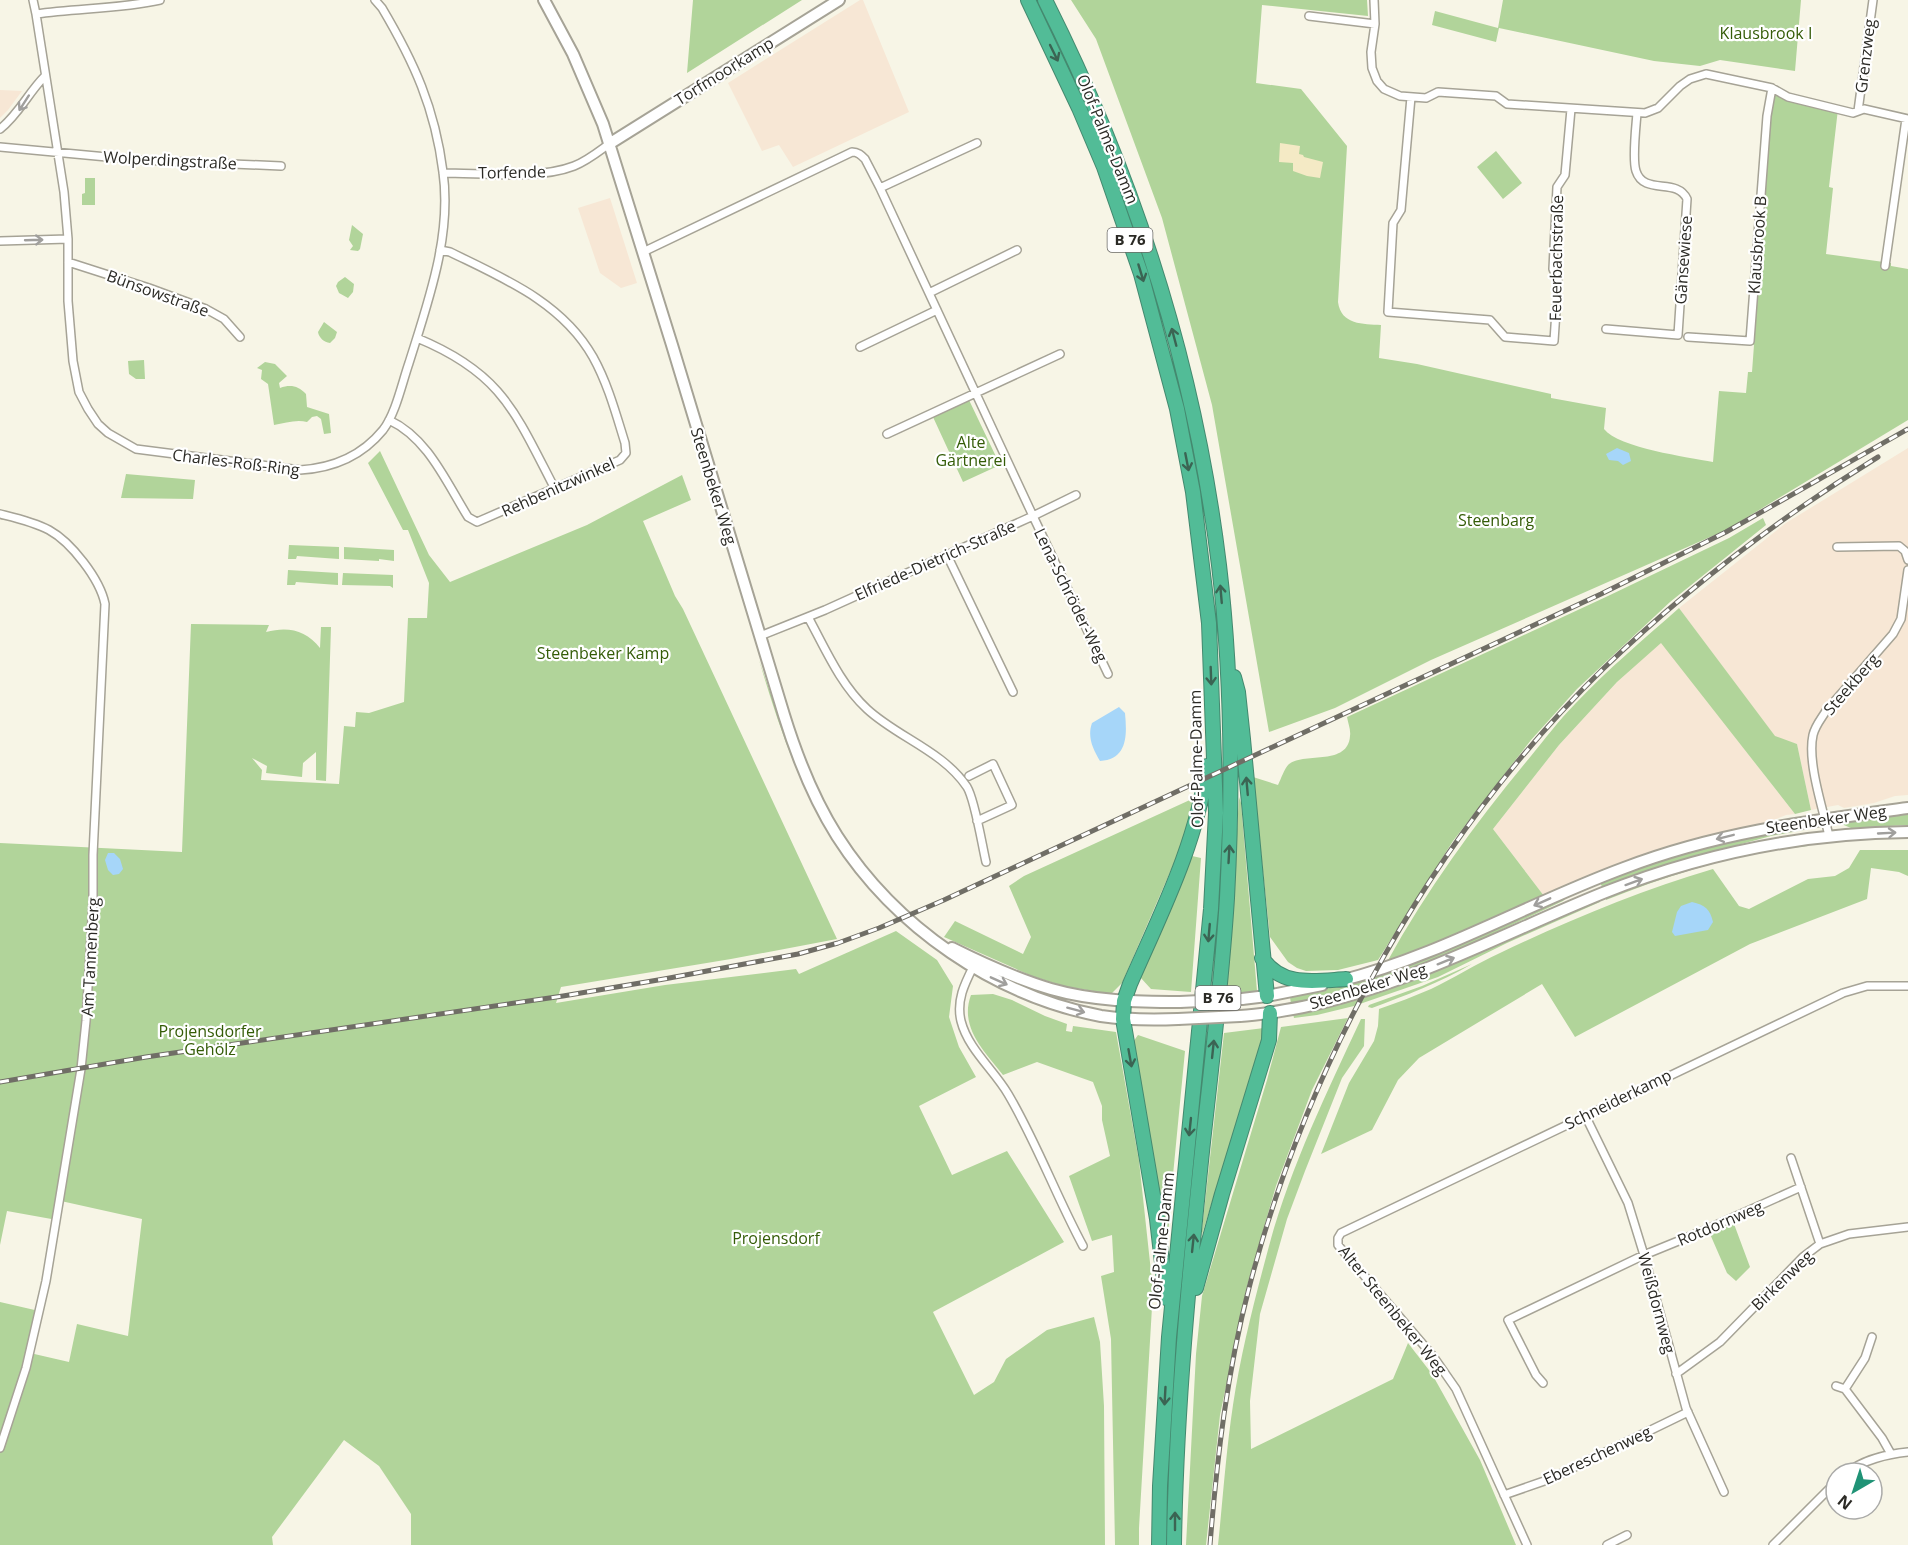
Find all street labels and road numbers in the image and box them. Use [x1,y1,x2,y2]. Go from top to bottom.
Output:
street label: Grenzweg [1850,17,1880,94]
street label: Torfmoorkamp [670,32,778,110]
street label: Olof-Palme-Damm [1072,71,1144,207]
street label: Wolperdingstraße [103,146,237,174]
street label: Torfende [478,160,546,184]
street label: Feuerbachstraße [1544,195,1568,321]
street label: Klausbrook B [1743,195,1771,295]
street label: Gänsewiese [1669,215,1697,305]
road number: B 76 [1108,228,1152,252]
street label: Bünsowstraße [104,264,212,322]
street label: Steenbeker Weg [686,425,742,548]
street label: Charles-Roß-Ring [171,443,301,481]
street label: Rehbenitzwinkel [498,452,618,522]
street label: Elfriede-Dietrich-Straße [851,515,1019,605]
street label: Lena-Schröder-Weg [1029,524,1113,666]
street label: Steekberg [1818,648,1884,719]
street label: Olof-Palme-Damm [1184,690,1208,828]
street label: Steenbeker Weg [1764,800,1888,838]
street label: Am Tannenberg [76,897,104,1017]
street label: Steenbeker Weg [1307,958,1430,1014]
road number: B 76 [1196,986,1240,1010]
street label: Schneiderkamp [1561,1064,1675,1134]
street label: Olof-Palme-Damm [1143,1171,1179,1311]
street label: Rotdornweg [1674,1195,1766,1251]
street label: Alter Steenbeker Weg [1334,1240,1452,1380]
street label: Birkenweg [1746,1245,1818,1315]
street label: Weißdornweg [1633,1250,1681,1356]
street label: Ebereschenweg [1539,1420,1655,1490]

